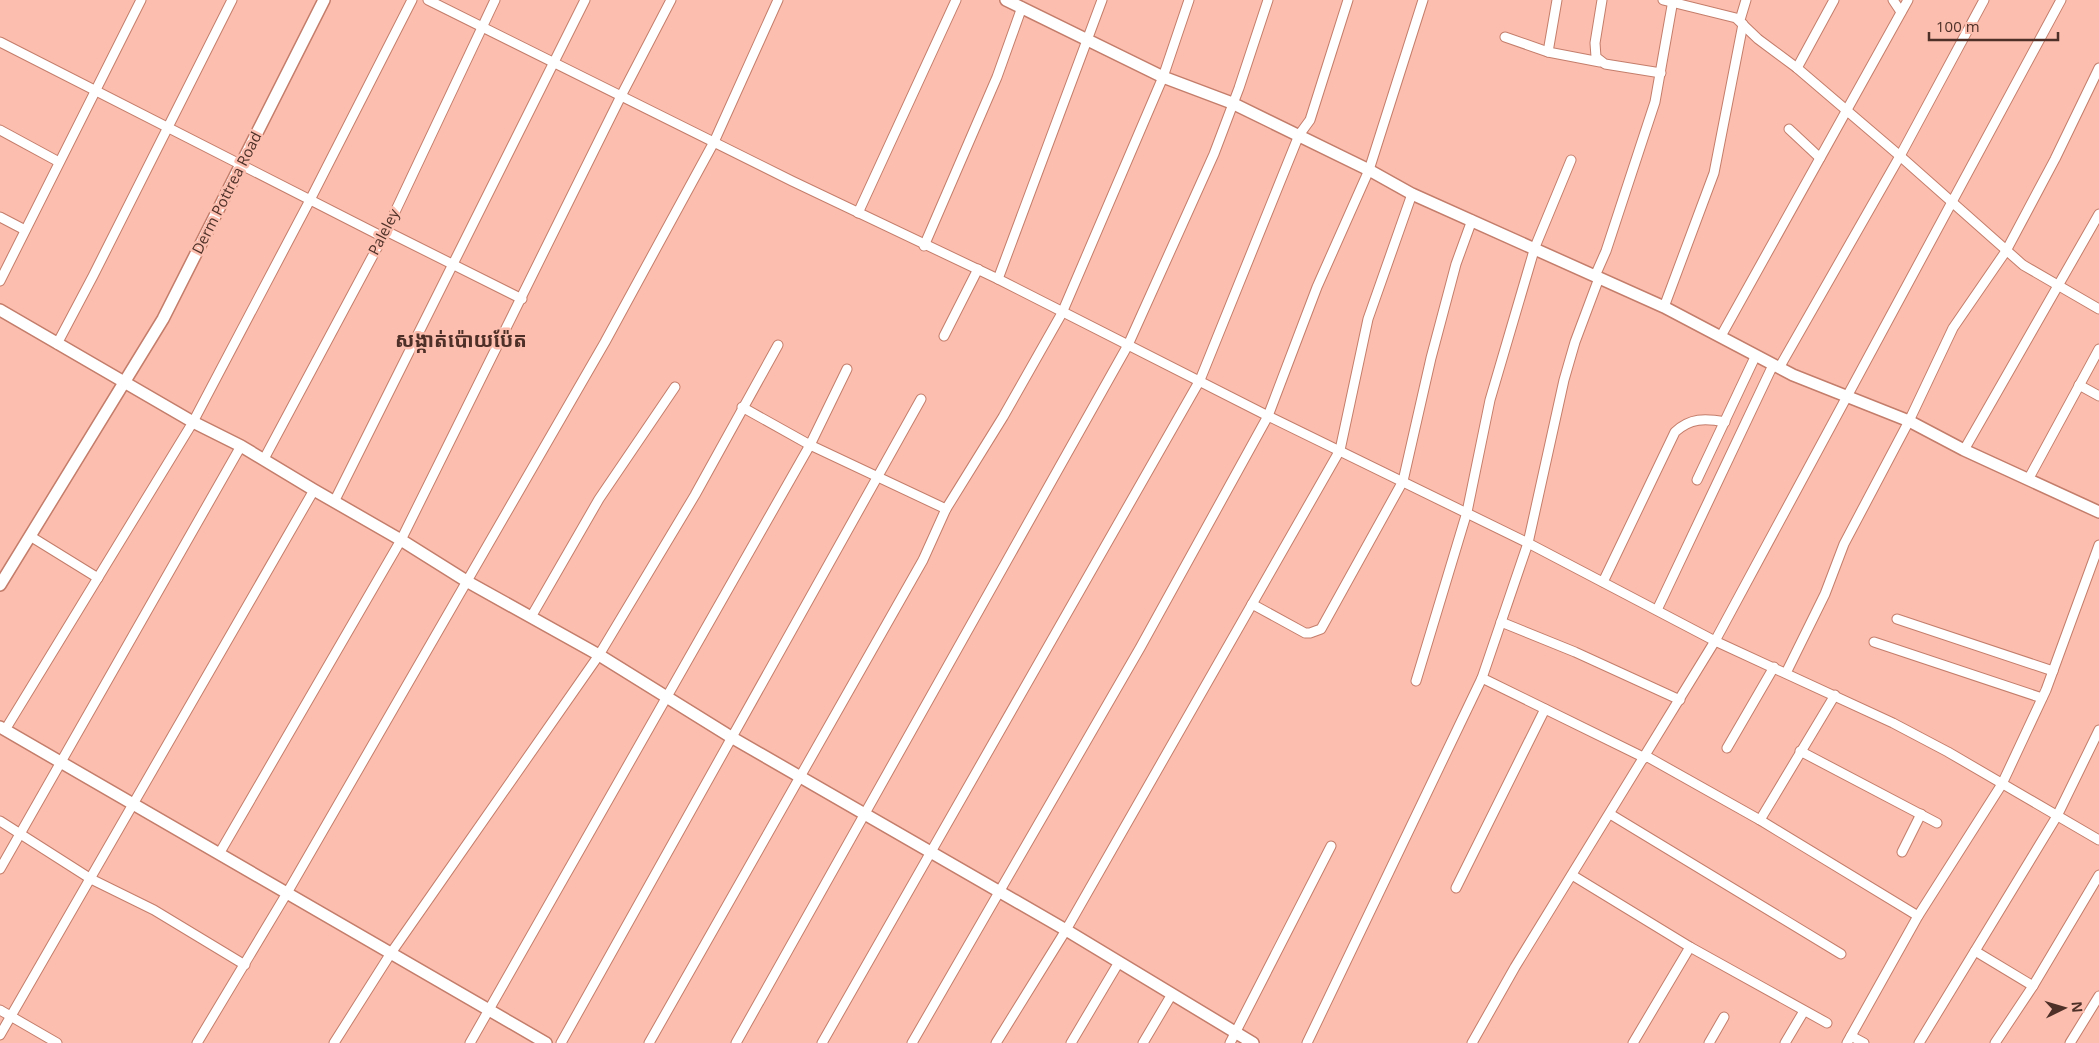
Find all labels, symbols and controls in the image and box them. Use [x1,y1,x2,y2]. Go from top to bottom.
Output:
scale bar [1929,10,2058,42]
text: 100 m [1936,16,1980,36]
street label: Derm Pottrea Road [187,128,266,257]
street label: Paleley [363,205,403,258]
district label: សង្កាត់ប៉ោយប៉ែត [395,326,527,353]
north arrow [2039,983,2089,1033]
text: N [2067,1000,2087,1013]

